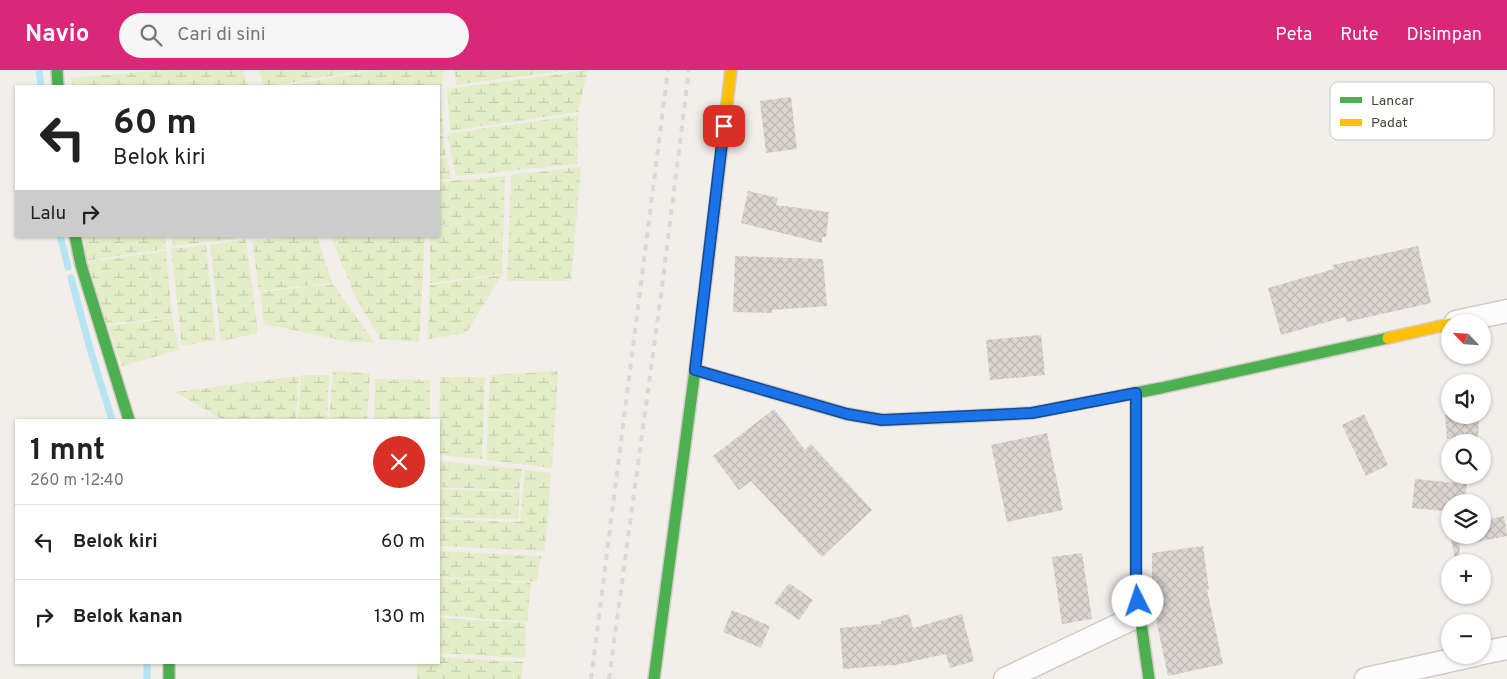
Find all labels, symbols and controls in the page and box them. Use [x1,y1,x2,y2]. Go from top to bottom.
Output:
search box [119,13,469,58]
text: Navio [25,20,89,50]
icon: search [137,21,165,49]
text: Cari di sini [177,23,266,47]
text: Peta [1275,24,1312,47]
text: Rute [1340,24,1378,47]
text: Disimpan [1406,24,1482,47]
legend [1330,82,1494,140]
text: Lancar [1371,93,1415,110]
text: 60 m [113,102,197,146]
icon: left [30,105,95,170]
pin [703,105,745,147]
icon: arrive [710,112,738,140]
text: Padat [1371,115,1407,132]
text: Belok kiri [113,145,206,172]
icon: right [76,200,104,228]
text: Lalu [30,202,66,226]
north arrow [1441,314,1491,364]
map controls [1441,314,1491,664]
button: sound [1441,374,1491,424]
text: 1 mnt [30,433,105,470]
button: search [1441,434,1491,484]
button: close [373,436,425,488]
text: 260 m · 12:40 [30,471,124,491]
button: layers [1441,494,1491,544]
icon: left [30,528,58,556]
text: Belok kiri [73,530,158,554]
text: 60 m [381,530,425,554]
button: + [1441,554,1491,604]
position arrow [1111,574,1163,626]
icon: right [30,603,58,631]
text: Belok kanan [73,605,183,629]
text: 130 m [374,605,425,629]
button: − [1441,614,1491,664]

